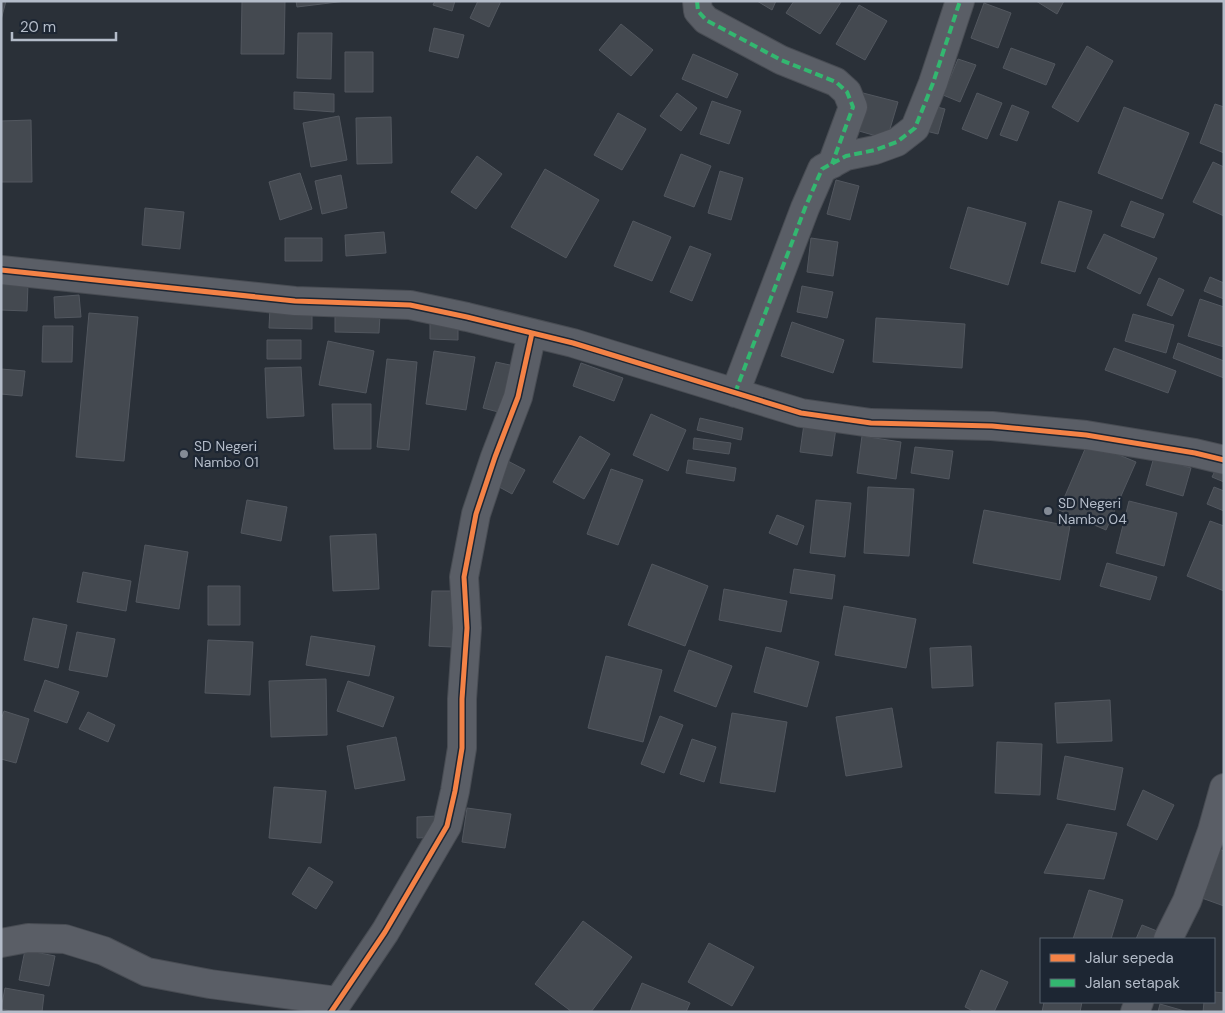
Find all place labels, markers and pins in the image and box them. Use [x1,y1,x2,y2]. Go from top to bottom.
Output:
place label: SD Negeri Nambo 01 [194,437,259,471]
marker: SD Negeri Nambo 01 [178,448,190,460]
place label: SD Negeri Nambo 04 [1058,494,1127,528]
marker: SD Negeri Nambo 04 [1042,505,1054,517]

